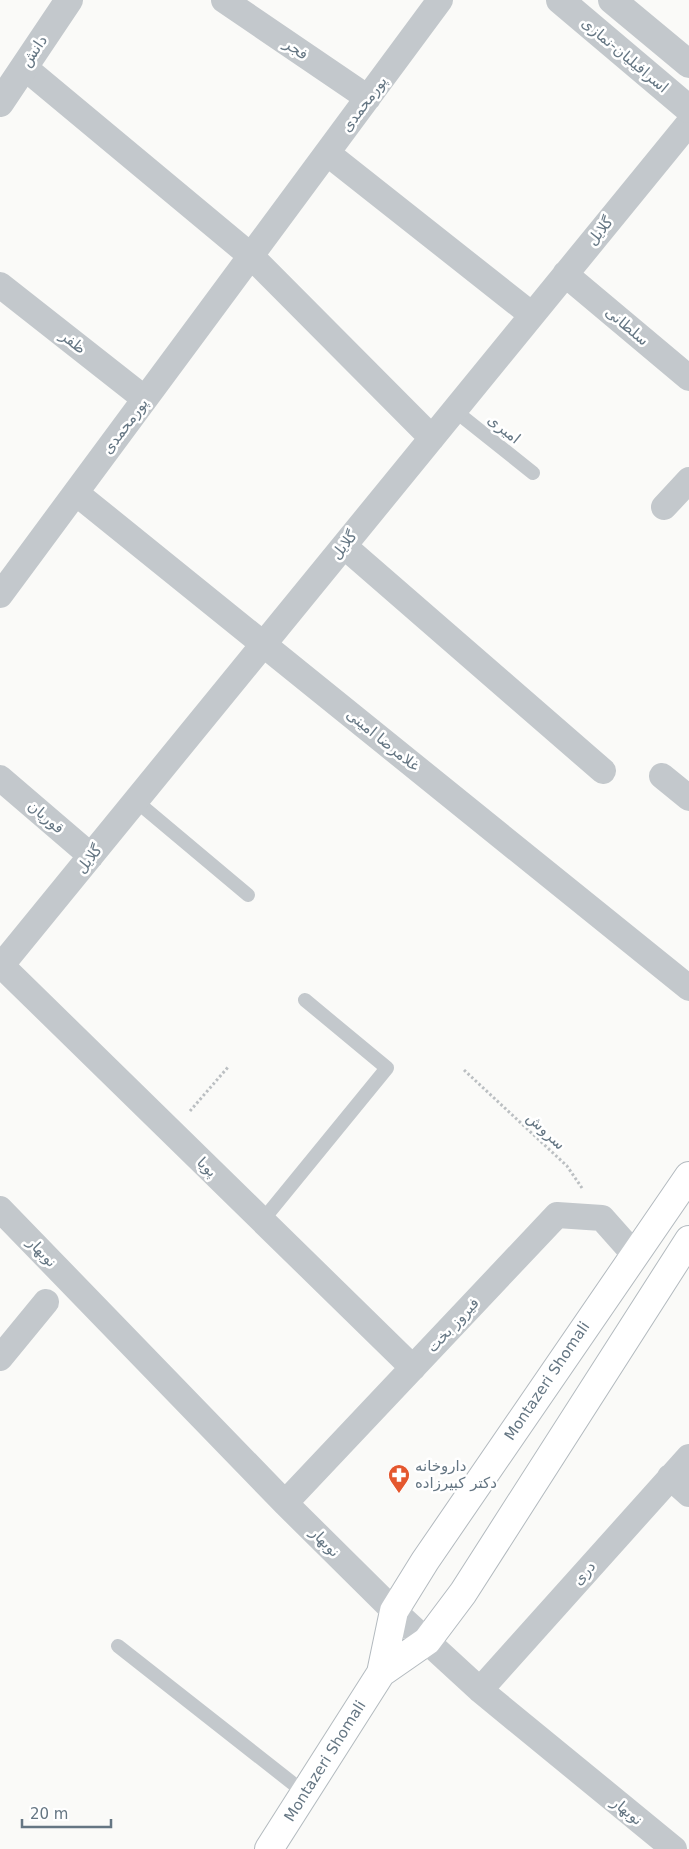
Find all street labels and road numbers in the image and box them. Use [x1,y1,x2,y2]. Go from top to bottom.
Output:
street label: اسرافیلیان-نمازی [578,13,672,97]
street label: دانش [17,32,51,70]
street label: فجر [280,34,311,63]
street label: پورمحمدی [337,73,392,136]
street label: گلایل [583,212,617,249]
street label: سلطانی [602,303,652,349]
street label: ظفر [56,326,89,358]
street label: پورمحمدی [98,395,153,458]
street label: امیری [484,410,524,448]
street label: گلایل [327,526,361,563]
street label: غلامرضا امینی [343,705,423,775]
street label: قوریان [24,797,68,837]
street label: گلایل [72,840,106,877]
street label: سروش [523,1109,569,1153]
street label: پویا [193,1153,221,1181]
street label: نوبهار [23,1233,61,1271]
street label: فیروز بخت [423,1294,483,1356]
street label: Montazeri Shomali [501,1318,593,1444]
street label: نوبهار [306,1523,344,1561]
street label: دری [569,1557,599,1589]
street label: Montazeri Shomali [280,1697,370,1825]
street label: نوبهار [607,1792,646,1829]

